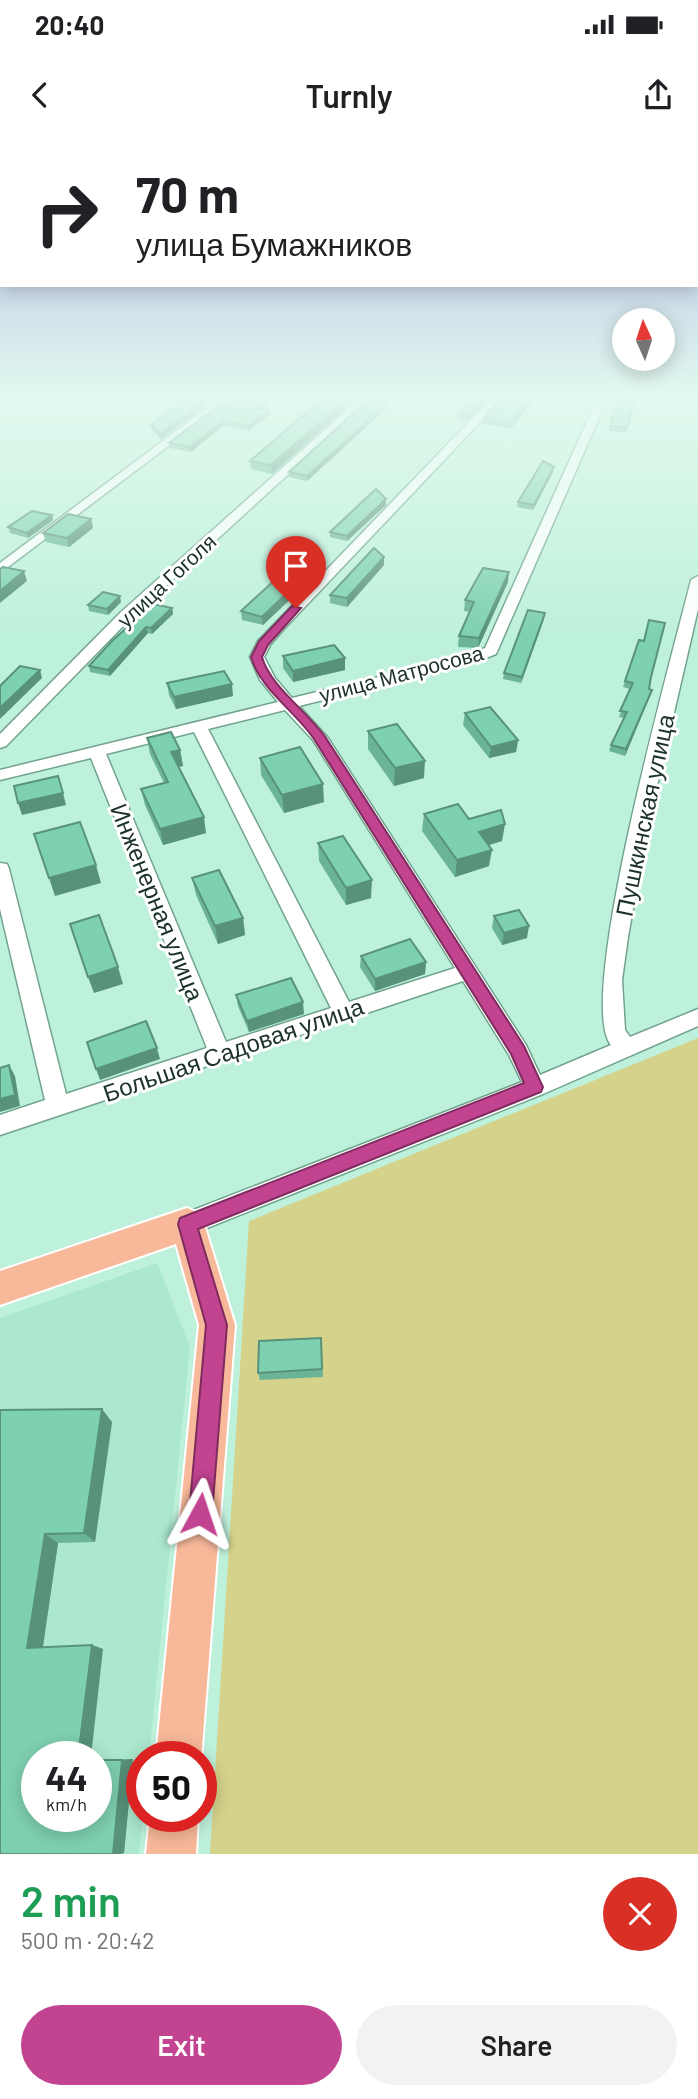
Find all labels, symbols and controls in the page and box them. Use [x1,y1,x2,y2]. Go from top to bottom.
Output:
text: 20:40 [35,9,104,40]
icon: back [21,76,59,114]
text: Turnly [305,76,393,114]
icon: share [639,76,677,114]
text: 70 m [136,164,239,223]
icon: right [21,168,112,259]
text: улица Бумажников [136,224,412,262]
north arrow [612,308,676,371]
map controls [612,308,675,371]
street label: улица Гоголя [112,528,220,632]
pin [266,536,326,608]
icon: arrive [277,547,315,585]
street label: улица Матросова [316,639,486,707]
street label: Пушкинская улица [608,711,680,919]
street label: Инженерная улица [105,799,211,1005]
street label: Большая Садовая улица [99,991,368,1107]
position arrow [163,1477,237,1551]
speed limit sign: 50 [126,1741,217,1832]
text: 44 [45,1756,88,1798]
text: km/h [46,1793,87,1815]
text: 2 min [21,1875,121,1925]
button: close [603,1877,677,1951]
text: 500 m · 20:42 [21,1926,155,1954]
button: Exit [21,2005,342,2085]
button: Share [356,2005,677,2085]

